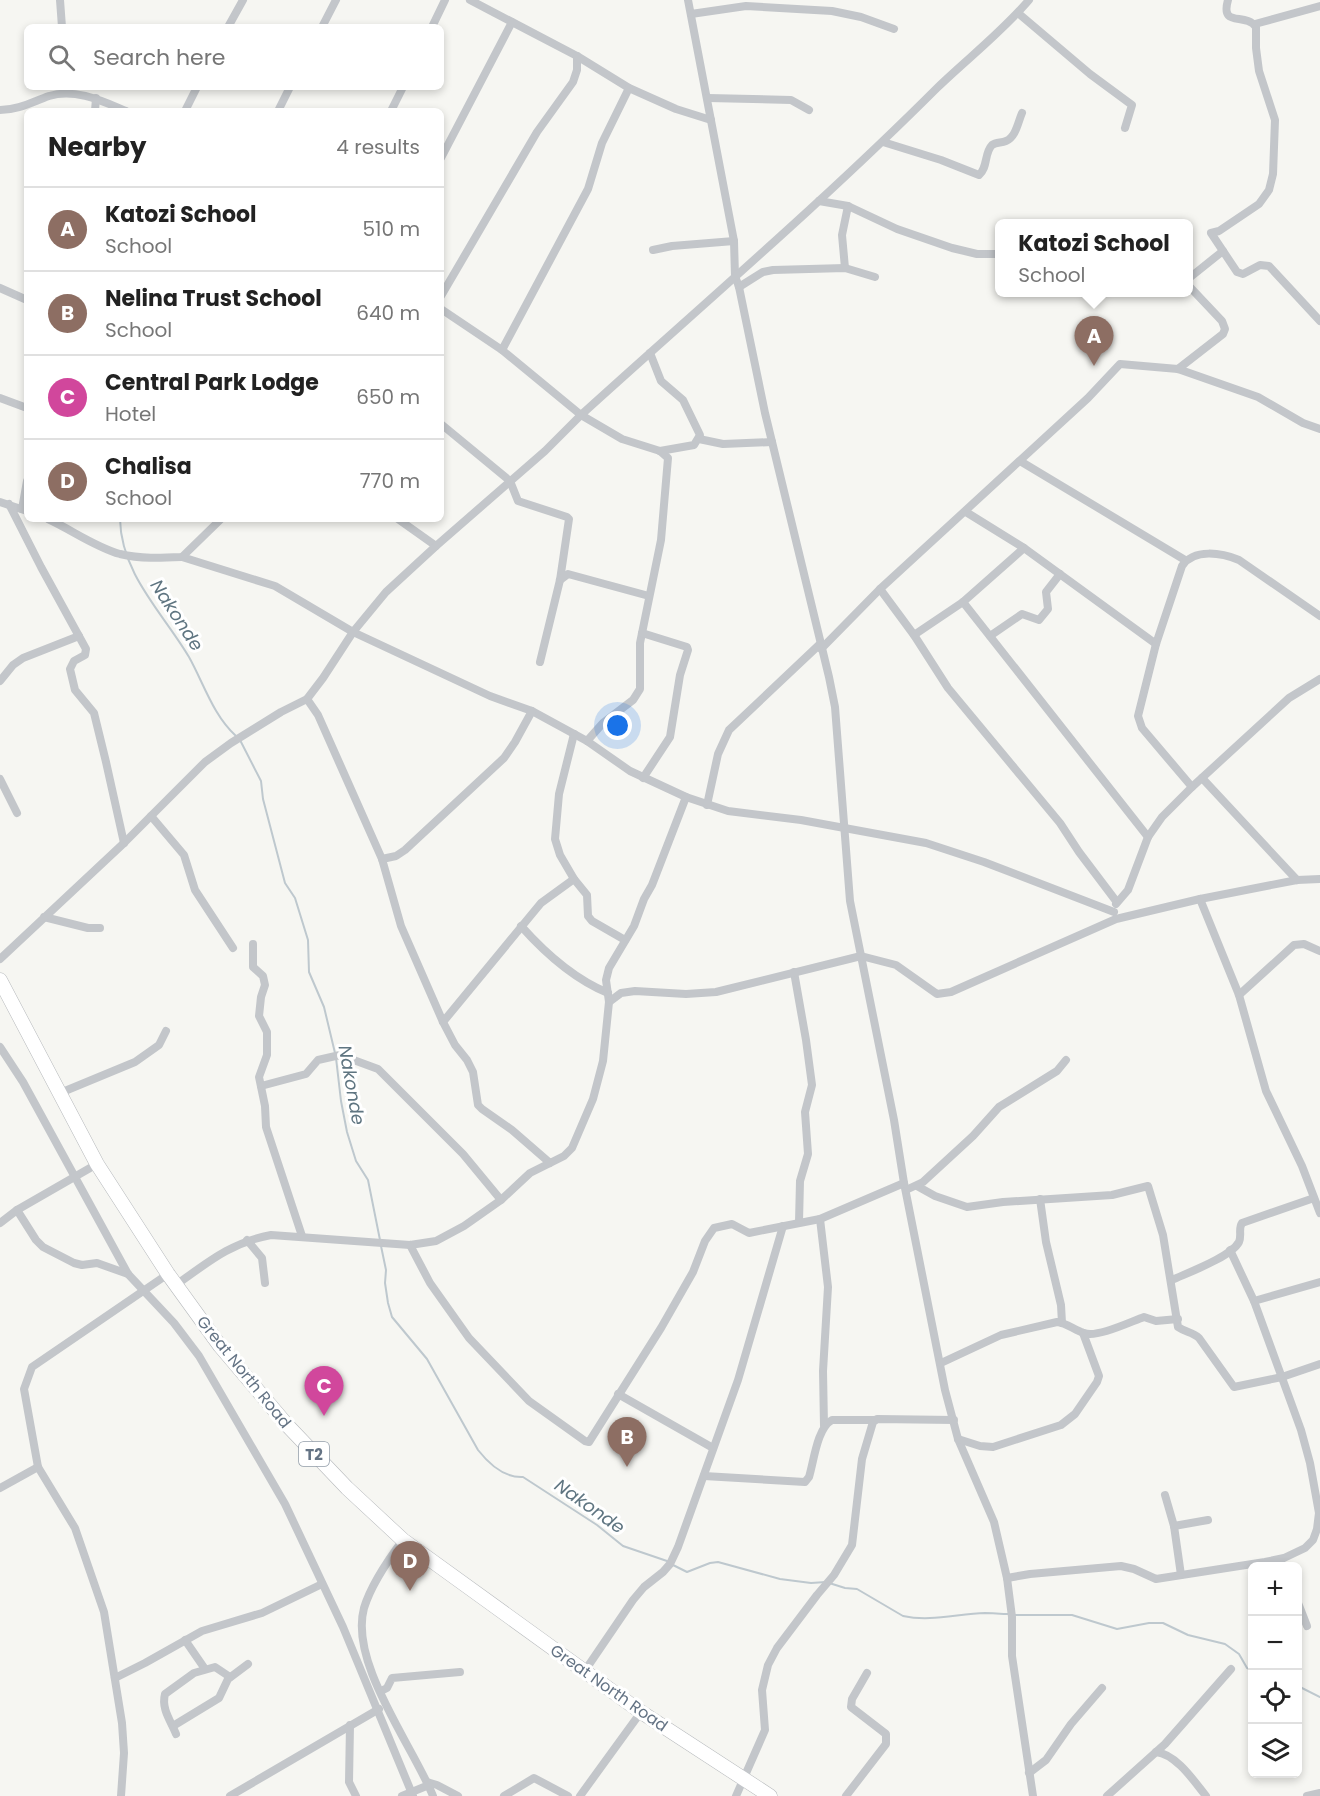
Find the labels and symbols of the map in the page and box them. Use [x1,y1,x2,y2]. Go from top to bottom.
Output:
pin: A [1074,316,1114,366]
water label: Nakonde [145,574,209,656]
your location [603,711,632,740]
water label: Nakonde [333,1043,371,1127]
street label: Great North Road [191,1311,297,1433]
pin: C [304,1366,344,1416]
pin: B [608,1418,646,1467]
road number: T2 [299,1442,329,1466]
water label: Nakonde [550,1473,630,1539]
pin: D [390,1542,430,1591]
street label: Great North Road [546,1639,672,1737]

